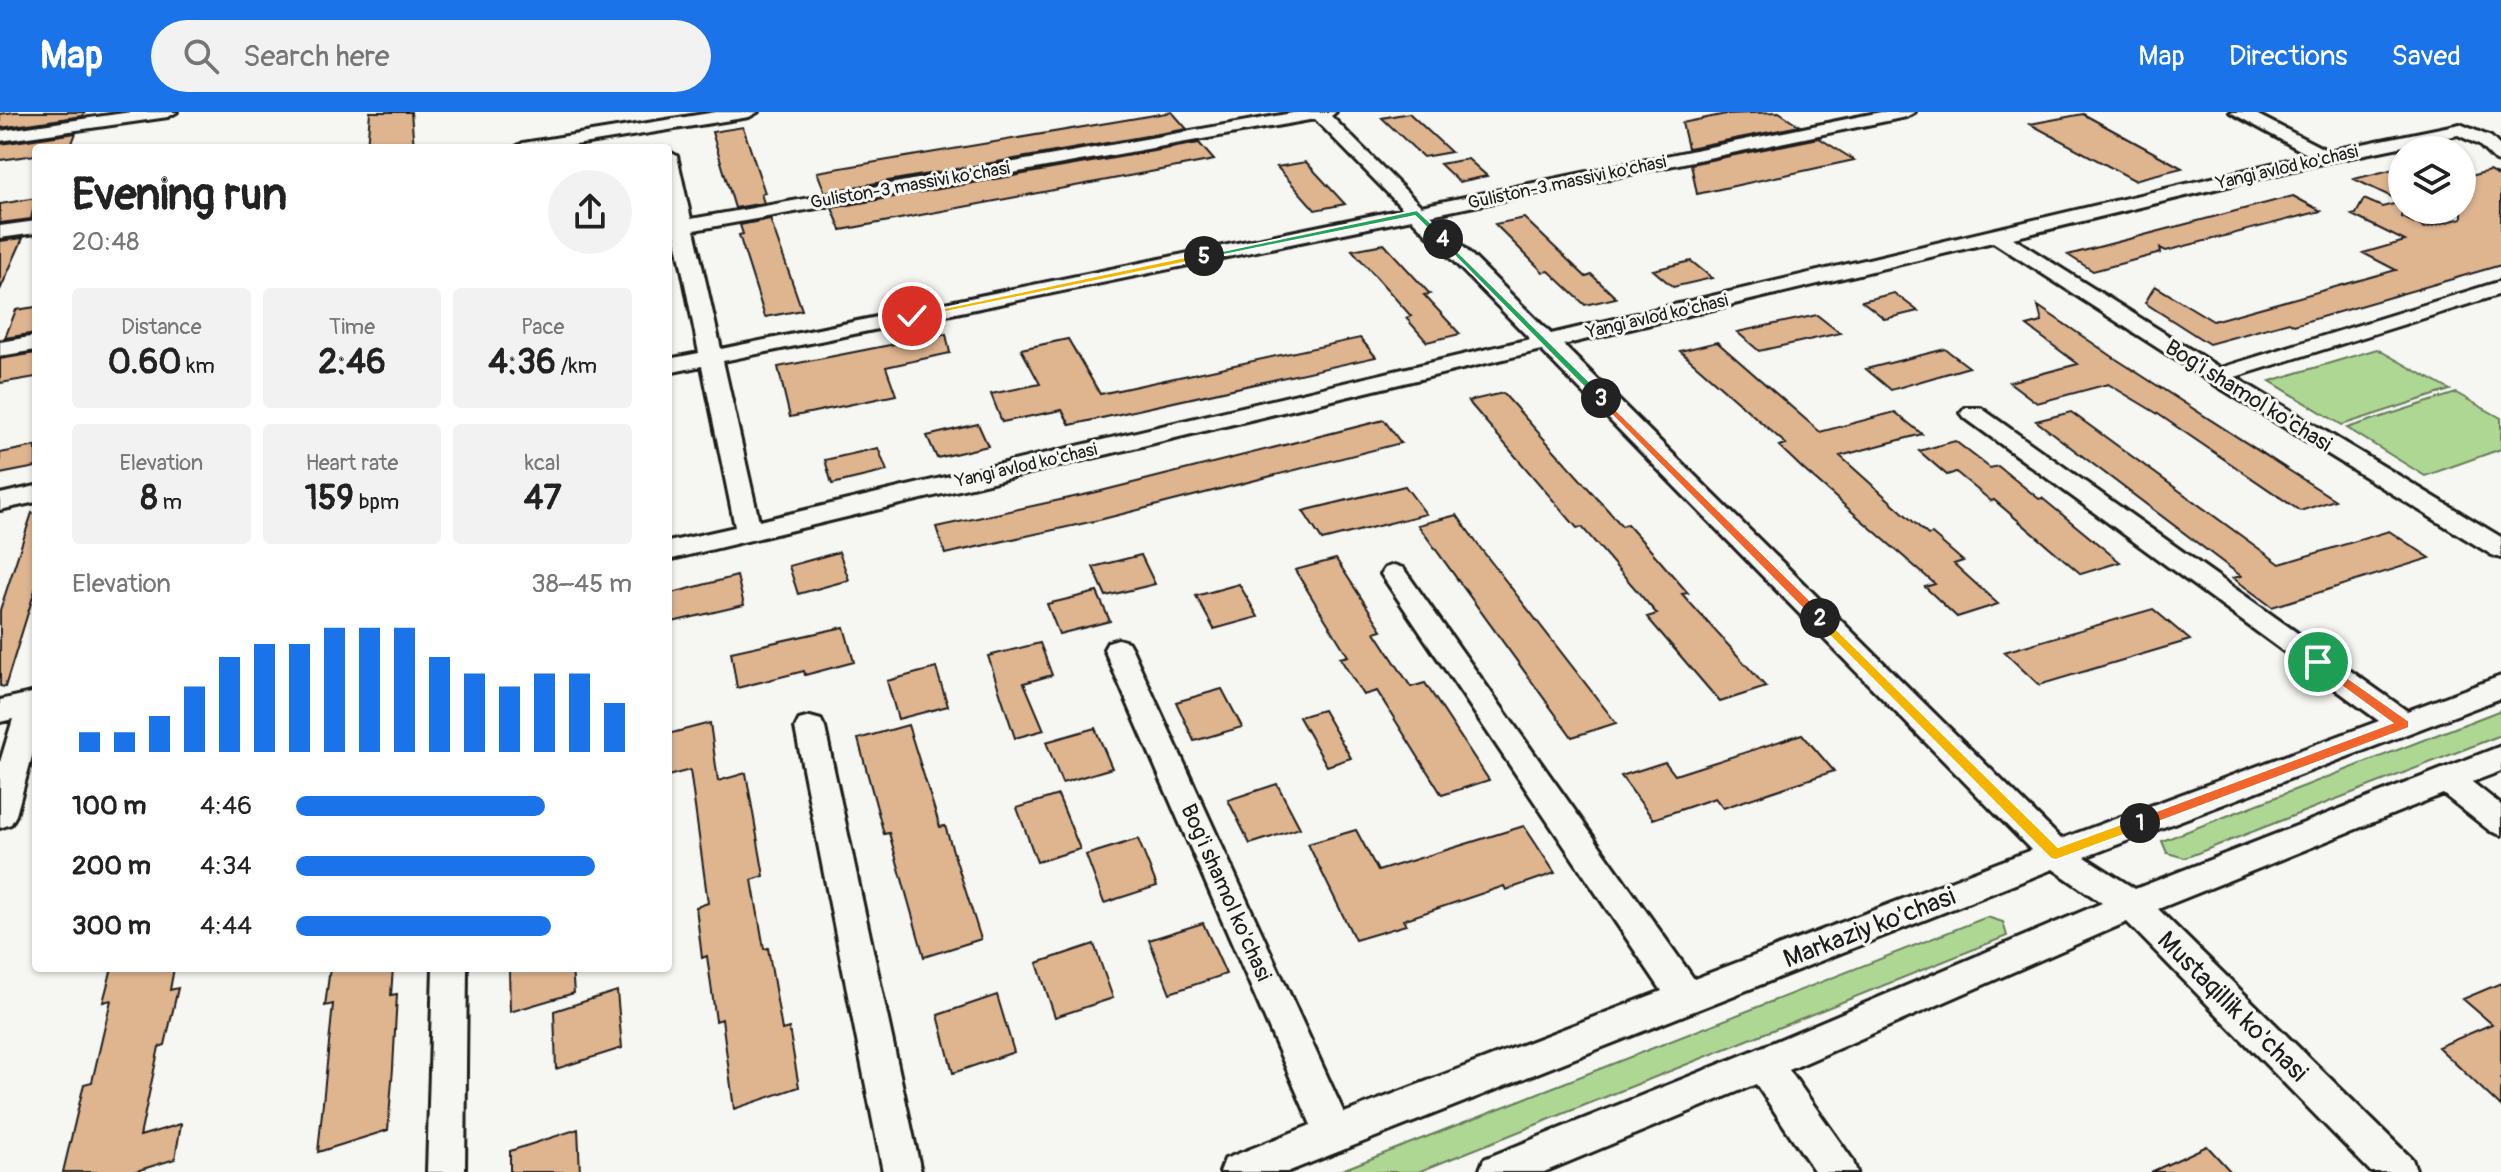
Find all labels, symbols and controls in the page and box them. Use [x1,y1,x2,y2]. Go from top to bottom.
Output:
search box [151,20,711,92]
text: Map [40,32,103,80]
icon: search [179,34,223,78]
text: Search here [243,38,390,75]
text: Map [2138,39,2185,74]
text: Directions [2229,39,2348,74]
text: Saved [2392,39,2461,74]
map controls [2388,136,2476,224]
button: layers [2388,136,2476,224]
street label: Yangi avlod ko'chasi [2213,140,2360,195]
street label: Guliston-3 massivi ko'chasi [1466,150,1668,215]
street label: Guliston-3 massivi ko'chasi [808,157,1012,214]
text: Evening run [72,168,287,223]
button: share [548,170,632,254]
pin: 4 [1423,219,1463,259]
text: 4 [1437,225,1449,253]
text: 20:48 [72,226,139,258]
pin: 5 [1184,236,1224,276]
text: 5 [1198,242,1210,270]
pin [878,282,946,350]
street label: Yangi avlod ko'chasi [1583,289,1730,344]
icon: check [890,294,934,338]
text: Distance [121,313,202,341]
text: Time [329,313,375,341]
text: Pace [521,313,564,341]
street label: Bog'i shamol ko'chasi [2160,333,2337,458]
text: 0.60 [108,341,181,384]
text: 2:46 [318,341,386,384]
text: 4:36 [488,341,556,384]
text: km [181,352,215,380]
text: /km [556,352,597,380]
pin: 3 [1581,378,1621,418]
text: 3 [1595,384,1607,412]
street label: Yangi avlod ko'chasi [952,438,1099,493]
text: Elevation [119,449,203,477]
text: Heart rate [306,449,398,477]
text: kcal [525,449,561,477]
text: 8 [141,477,158,520]
text: 159 [305,477,354,520]
text: 47 [524,477,562,520]
text: m [158,488,182,516]
text: bpm [354,488,399,516]
text: Elevation [72,568,171,600]
text: 38–45 m [531,568,632,600]
pin: 2 [1800,598,1840,638]
text: 2 [1814,604,1826,632]
pin [2284,628,2352,696]
icon: arrive [2296,640,2340,684]
text: 100 m [72,790,146,822]
text: 4:46 [200,790,252,822]
street label: Bog'i shamol ko'chasi [1174,799,1278,985]
pin: 1 [2120,803,2160,843]
text: 1 [2136,809,2144,837]
text: 200 m [72,850,151,882]
text: 4:34 [200,850,252,882]
street label: Markaziy ko'chasi [1779,880,1960,975]
text: 300 m [72,910,151,942]
text: 4:44 [200,910,252,942]
street label: Mustaqillik ko'chasi [2150,925,2314,1089]

